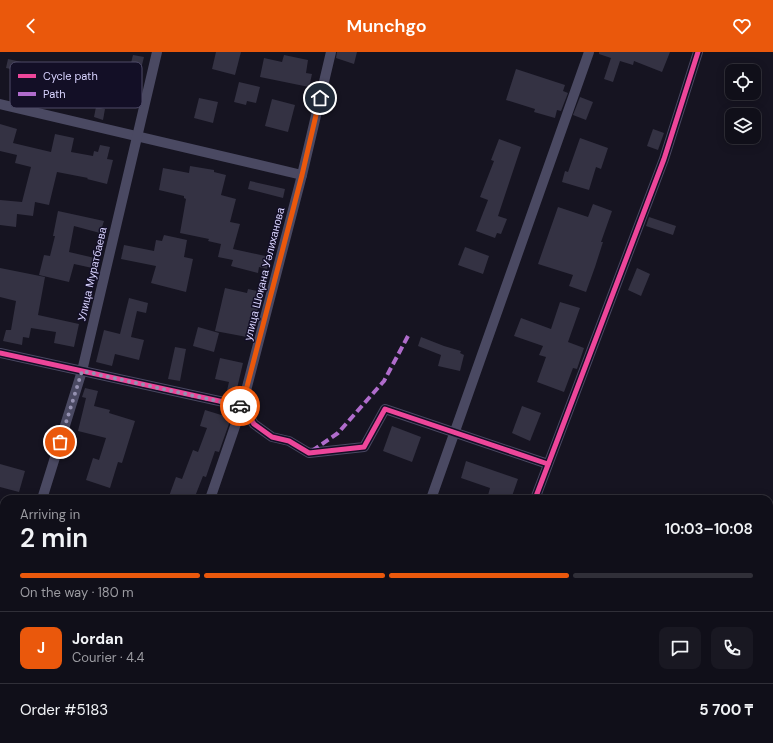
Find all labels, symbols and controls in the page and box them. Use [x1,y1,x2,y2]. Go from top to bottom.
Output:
text: Munchgo [346,14,427,38]
icon: back [20,15,42,37]
icon: heart [731,15,753,37]
legend [10,62,142,108]
map controls [725,64,761,144]
button: locate [725,64,761,100]
text: Cycle path [43,69,98,83]
pin [303,81,337,115]
text: Path [43,87,66,101]
icon: home [309,87,331,109]
button: layers [725,108,761,144]
street label: улица Шоқана Уәлиханова [241,205,288,342]
street label: Улица Муратбаева [74,225,110,322]
courier [220,386,260,426]
icon: car [229,395,251,417]
pin [43,425,77,459]
icon: bag [49,431,71,453]
text: Arriving in [20,506,80,523]
text: 10:03–10:08 [665,519,753,539]
text: 2 min [20,521,88,555]
text: On the way · 180 m [20,584,134,601]
button: chat [659,627,701,669]
button: phone [711,627,753,669]
text: Jordan [72,629,123,649]
text: J [37,638,45,658]
text: Courier · 4.4 [72,649,144,666]
text: Order #5183 [20,700,108,720]
text: 5 700 ₸ [699,700,753,720]

